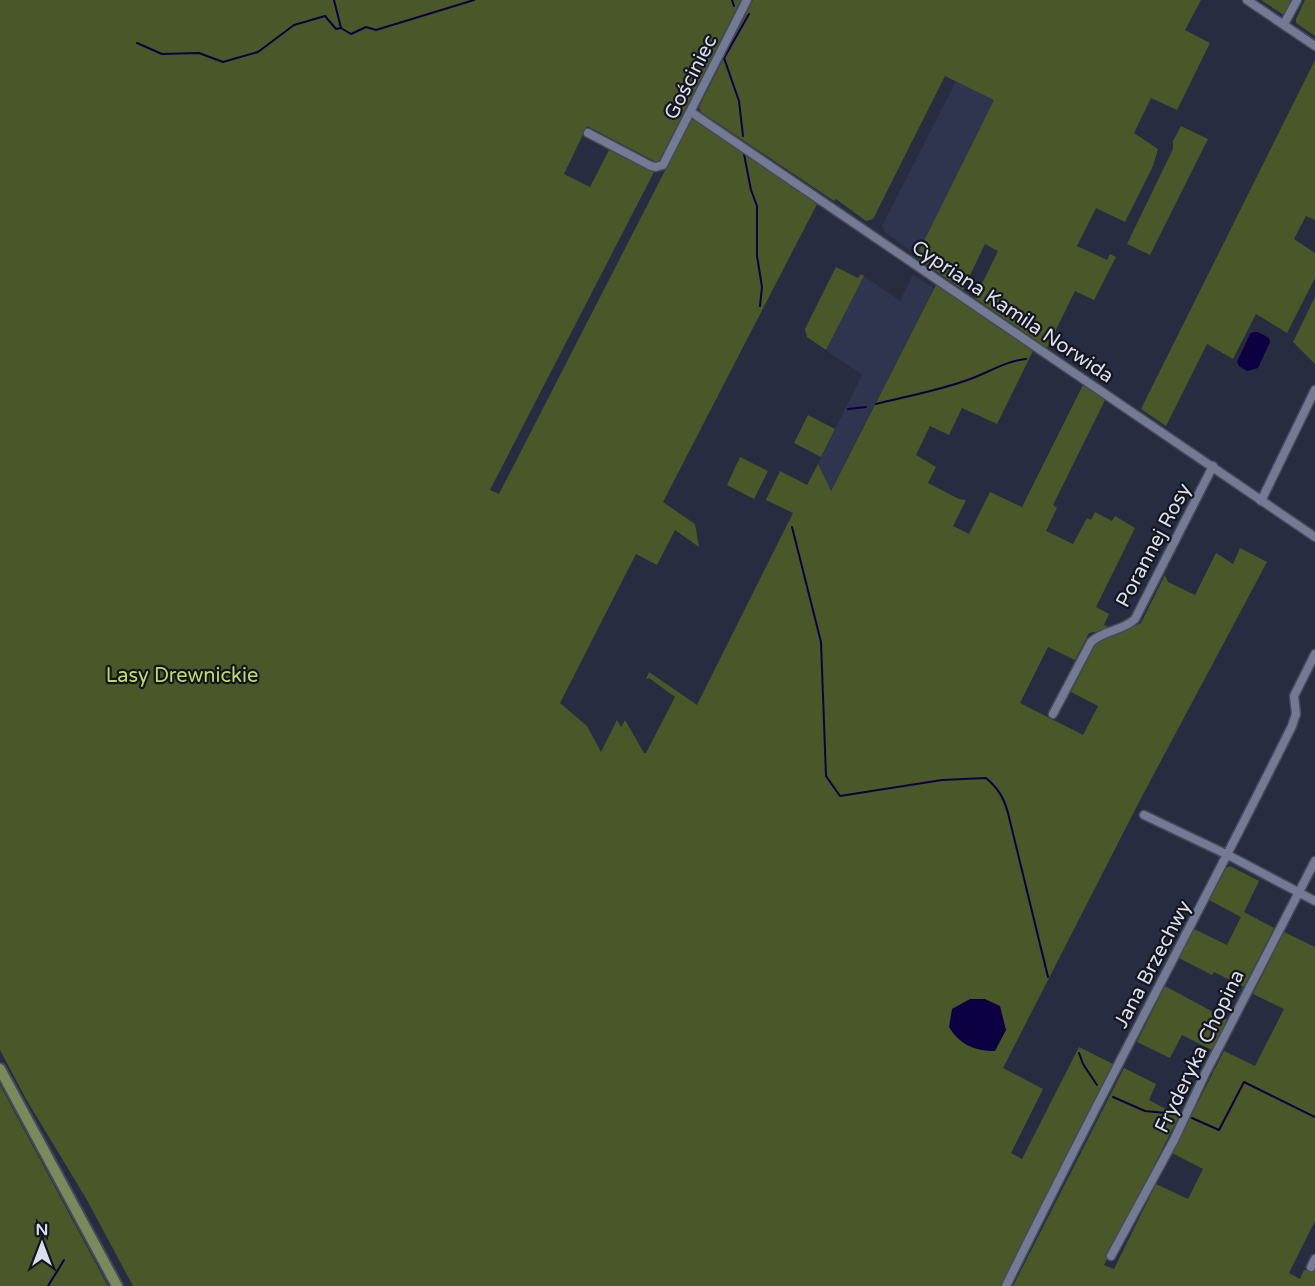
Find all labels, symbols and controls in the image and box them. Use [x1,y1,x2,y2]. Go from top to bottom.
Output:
street label: Gościniec [659,31,722,124]
street label: Cypriana Kamila Norwida [907,235,1118,388]
street label: Porannej Rosy [1111,479,1197,612]
park label: Lasy Drewnickie [106,664,258,688]
street label: Jana Brzechwy [1109,896,1197,1032]
street label: Fryderyka Chopina [1150,966,1250,1137]
north arrow [12,1214,72,1274]
text: N [36,1220,48,1240]

